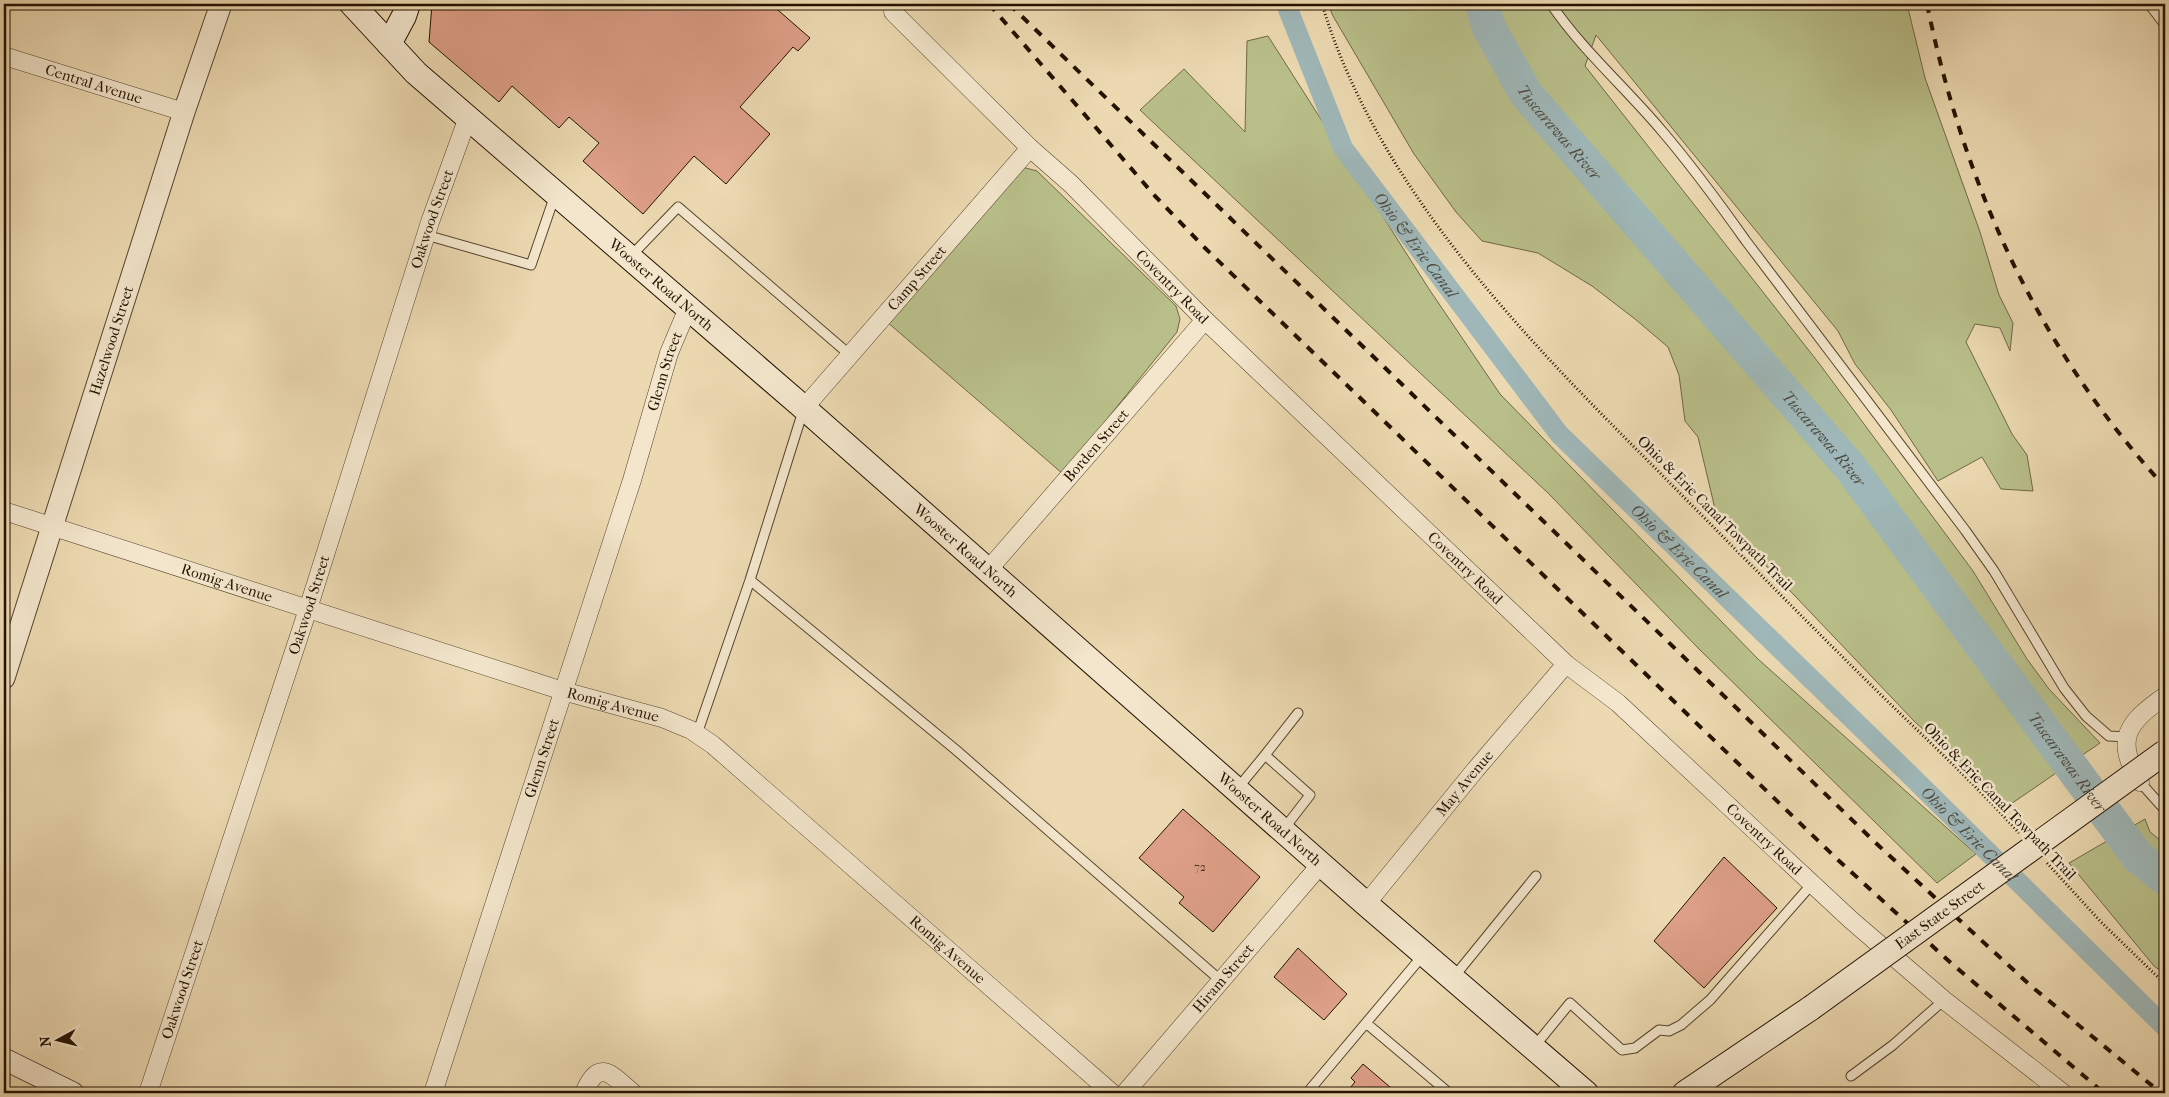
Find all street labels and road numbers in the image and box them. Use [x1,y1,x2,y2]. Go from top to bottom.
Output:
street label: Central Avenue [43,60,145,108]
street label: Oakwood Street [407,166,458,271]
street label: Wooster Road North [604,234,718,335]
street label: Camp Street [884,241,950,314]
street label: Coventry Road [1132,246,1213,328]
street label: Hazelwood Street [85,283,137,398]
street label: Glenn Street [644,328,686,413]
street label: Borden Street [1060,405,1133,486]
street label: Ohio & Erie Canal Towpath Trail [1634,432,1796,594]
street label: Wooster Road North [909,499,1021,601]
street label: Coventry Road [1424,528,1507,609]
street label: Oakwood Street [285,552,334,657]
street label: Romig Avenue [179,560,275,606]
street label: Romig Avenue [565,683,662,726]
street label: Glenn Street [520,716,563,800]
street label: Ohio & Erie Canal Towpath Trail [1920,719,2080,883]
street label: May Avenue [1432,746,1497,820]
street label: Wooster Road North [1213,768,1326,870]
street label: Coventry Road [1723,800,1806,879]
street label: East State Street [1892,876,1989,953]
street label: Romig Avenue [906,912,990,988]
street label: Oakwood Street [157,937,207,1042]
street label: Hiram Street [1189,940,1258,1016]

